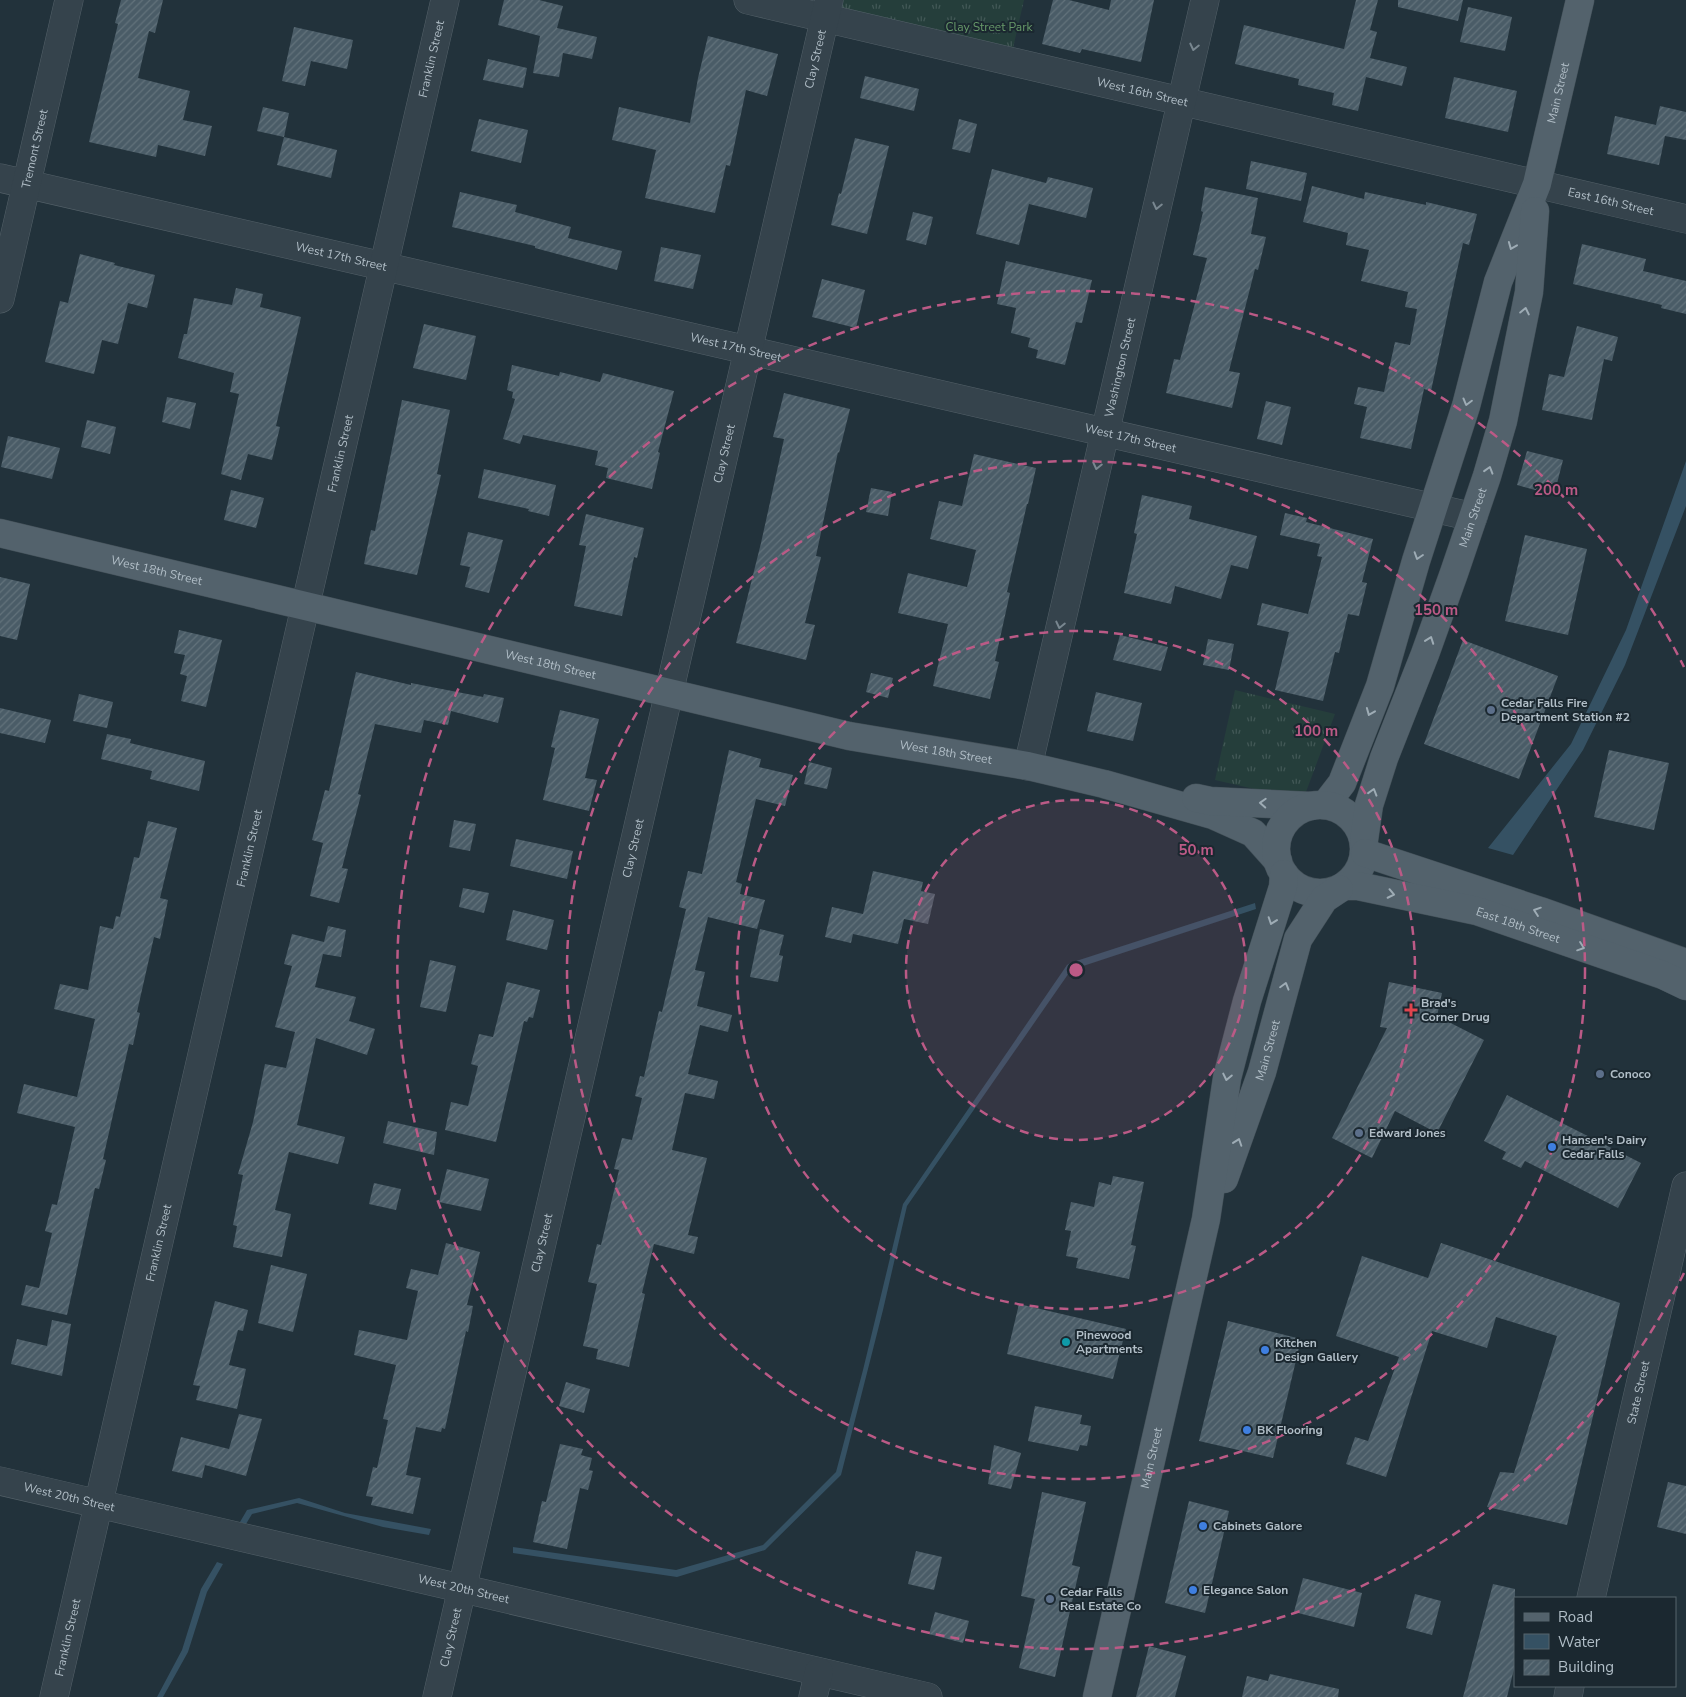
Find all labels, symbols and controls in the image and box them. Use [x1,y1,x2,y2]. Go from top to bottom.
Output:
street label: Franklin Street [415,18,448,99]
park label: Clay Street Park [946,19,1033,35]
street label: Clay Street [801,27,830,90]
one-way arrow [1189,43,1200,52]
street label: Main Street [1543,60,1573,125]
street label: West 16th Street [1095,74,1190,111]
street label: Tremont Street [18,107,52,190]
street label: East 16th Street [1566,184,1656,219]
one-way arrow [1152,201,1163,210]
street label: West 17th Street [294,238,389,275]
one-way arrow [1508,241,1519,250]
one-way arrow [1520,307,1530,316]
street label: Washington Street [1101,315,1140,419]
street label: West 17th Street [689,329,784,366]
one-way arrow [1463,397,1473,405]
street label: Franklin Street [324,413,357,494]
street label: West 17th Street [1083,420,1178,457]
street label: Clay Street [710,422,739,485]
one-way arrow [1092,462,1103,471]
one-way arrow [1483,466,1493,474]
text: 200 m [1534,480,1578,500]
street label: Main Street [1455,485,1491,550]
street label: West 18th Street [109,552,205,589]
one-way arrow [1414,552,1424,560]
text: 150 m [1414,600,1458,620]
one-way arrow [1055,620,1066,629]
one-way arrow [1424,636,1434,645]
street label: West 18th Street [503,646,598,683]
place label: Cedar Falls Fire Department Station #2 [1501,695,1630,725]
marker: Cedar Falls Fire Department Station #2 [1485,704,1497,716]
one-way arrow [1366,707,1376,715]
text: 100 m [1294,721,1338,741]
street label: West 18th Street [898,737,994,768]
one-way arrow [1368,788,1378,797]
one-way arrow [1258,798,1266,809]
street label: Franklin Street [233,807,266,889]
street label: Clay Street [618,817,648,879]
text: 50 m [1178,840,1214,860]
one-way arrow [1387,888,1396,899]
street label: East 18th Street [1474,903,1563,947]
one-way arrow [1534,906,1542,916]
one-way arrow [1267,916,1277,925]
one-way arrow [1577,941,1585,951]
centre of rings [1067,961,1085,979]
one-way arrow [1279,983,1289,991]
place label: Brad's Corner Drug [1421,995,1490,1025]
marker: Brad's Corner Drug [1405,1004,1417,1016]
street label: Main Street [1252,1017,1284,1083]
place label: Conoco [1610,1066,1651,1082]
marker: Conoco [1594,1068,1606,1080]
one-way arrow [1223,1073,1233,1082]
place label: Edward Jones [1369,1125,1446,1141]
marker: Edward Jones [1353,1127,1365,1139]
place label: Hansen's Dairy Cedar Falls [1562,1132,1647,1162]
one-way arrow [1232,1138,1242,1147]
marker: Hansen's Dairy Cedar Falls [1546,1141,1558,1153]
street label: Franklin Street [142,1202,175,1283]
street label: Clay Street [527,1211,557,1274]
place label: Pinewood Apartments [1076,1327,1143,1357]
place label: Kitchen Design Gallery [1275,1335,1359,1365]
marker: Pinewood Apartments [1060,1336,1072,1348]
marker: Kitchen Design Gallery [1259,1344,1271,1356]
street label: State Street [1623,1358,1654,1426]
place label: BK Flooring [1257,1422,1323,1438]
marker: BK Flooring [1241,1424,1253,1436]
street label: Main Street [1137,1425,1166,1490]
street label: West 20th Street [22,1479,117,1516]
place label: Cabinets Galore [1213,1518,1303,1534]
marker: Cabinets Galore [1197,1520,1209,1532]
street label: West 20th Street [416,1571,512,1607]
place label: Elegance Salon [1203,1582,1288,1598]
place label: Cedar Falls Real Estate Co [1060,1584,1141,1614]
marker: Elegance Salon [1187,1584,1199,1596]
marker: Cedar Falls Real Estate Co [1044,1593,1056,1605]
street label: Franklin Street [51,1596,85,1678]
legend [1514,1597,1676,1687]
street label: Clay Street [436,1606,465,1669]
text: Road [1558,1607,1593,1627]
text: Water [1558,1632,1601,1652]
text: Building [1558,1657,1614,1677]

